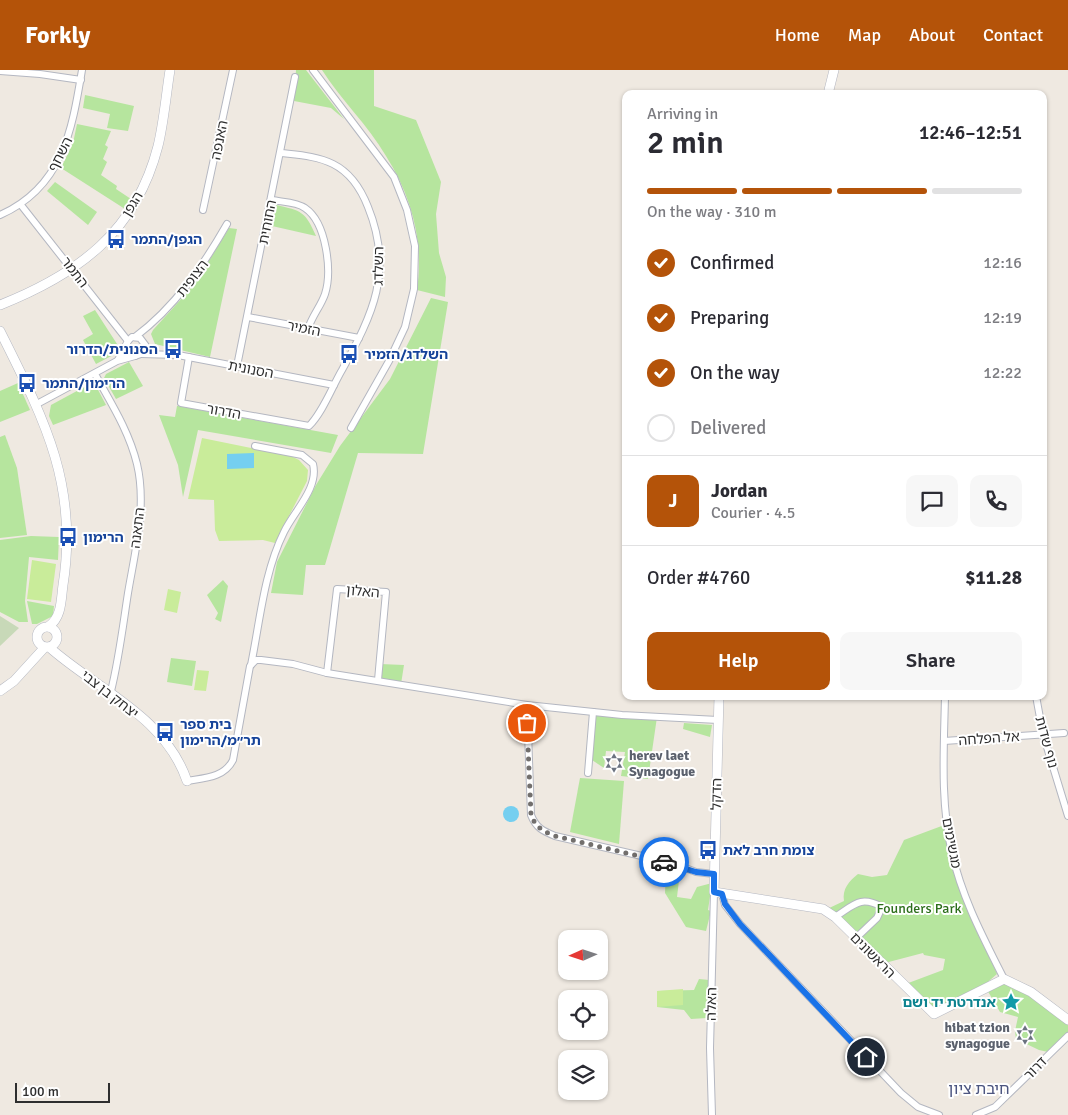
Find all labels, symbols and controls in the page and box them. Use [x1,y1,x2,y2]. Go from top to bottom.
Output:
text: Forkly [25,20,91,50]
text: Home [775,24,820,46]
text: Map [848,24,881,46]
text: About [909,24,955,46]
text: Contact [983,24,1043,46]
text: Arriving in [647,104,718,124]
street label: האנפה [207,119,232,161]
text: 12:46–12:51 [919,121,1022,145]
text: 2 min [647,123,724,162]
street label: השחף [44,134,76,175]
street label: הגפן [118,188,147,220]
street label: החוחית [255,198,280,246]
text: On the way · 310 m [647,202,777,222]
bus stop icon: הגפן/התמר [105,228,127,250]
place label: הגפן/התמר [131,231,202,248]
street label: השלדג [370,246,387,286]
icon: check [647,249,675,277]
text: Confirmed [690,251,774,275]
street label: התמר [57,253,92,291]
text: 12:16 [983,253,1022,273]
street label: הצופית [173,256,212,300]
icon: check [647,304,675,332]
text: Preparing [690,306,769,330]
text: 12:19 [983,308,1022,328]
street label: הזמיר [286,317,322,340]
bus stop icon: הסנונית/הדרור [162,338,184,360]
place label: הסנונית/הדרור [66,341,158,358]
bus stop icon: השלדג/הזמיר [338,343,360,365]
place label: השלדג/הזמיר [364,346,448,363]
street label: הסנונית [227,357,275,382]
icon: check [647,359,675,387]
text: On the way [690,361,780,385]
text: 12:22 [983,363,1022,383]
bus stop icon: הרימון/התמר [16,372,38,394]
place label: הרימון/התמר [42,375,125,392]
street label: הדרור [205,400,242,423]
text: Delivered [690,416,766,440]
button: chat [906,475,958,527]
button: phone [970,475,1022,527]
text: Jordan [711,479,768,503]
text: J [669,489,677,513]
text: Courier · 4.5 [711,503,795,523]
street label: התאנה [127,507,148,550]
bus stop icon: הרימון [57,526,79,548]
place label: הרימון [83,529,124,546]
text: Order #4760 [647,566,750,590]
text: $11.28 [965,566,1022,590]
street label: האלון [345,582,380,601]
button: Help [647,632,830,690]
button: Share [840,632,1022,690]
street label: יצחק בן צבי [78,667,142,722]
pin [506,702,548,744]
icon: bag [513,709,541,737]
street label: נוף שדות [1031,714,1062,770]
place label: בית ספר תר״מ/הרימון [180,716,261,749]
bus stop icon: בית ספר תר״מ/הרימון [154,721,176,743]
street label: אל הפלחה [958,728,1020,749]
place label: herev laet Synagogue [629,747,695,780]
synagogue icon: herev laet Synagogue [603,752,625,774]
street label: הדקל [708,778,725,810]
street label: מגשימים [938,816,965,870]
courier [639,837,689,887]
bus stop icon: צומת חרב לאת [697,839,719,861]
place label: צומת חרב לאת [723,842,814,859]
icon: car [650,848,678,876]
park label: Founders Park [876,900,962,917]
street label: הראשונים [846,929,899,982]
north arrow [558,930,608,980]
map controls [558,930,608,1100]
street label: האלה [703,987,720,1021]
button: locate [558,990,608,1040]
place icon: אנדרטת יד ושם [1000,991,1022,1013]
place label: אנדרטת יד ושם [903,994,997,1011]
place label: hibat tzion synagogue [944,1019,1010,1052]
synagogue icon: hibat tzion synagogue [1014,1024,1036,1046]
pin [845,1036,887,1078]
icon: home [852,1043,880,1071]
button: layers [558,1050,608,1100]
street label: דרור [1020,1053,1051,1083]
district label: חיבת ציון [948,1079,1010,1099]
scale bar [15,1080,110,1103]
text: 100 m [22,1083,59,1100]

